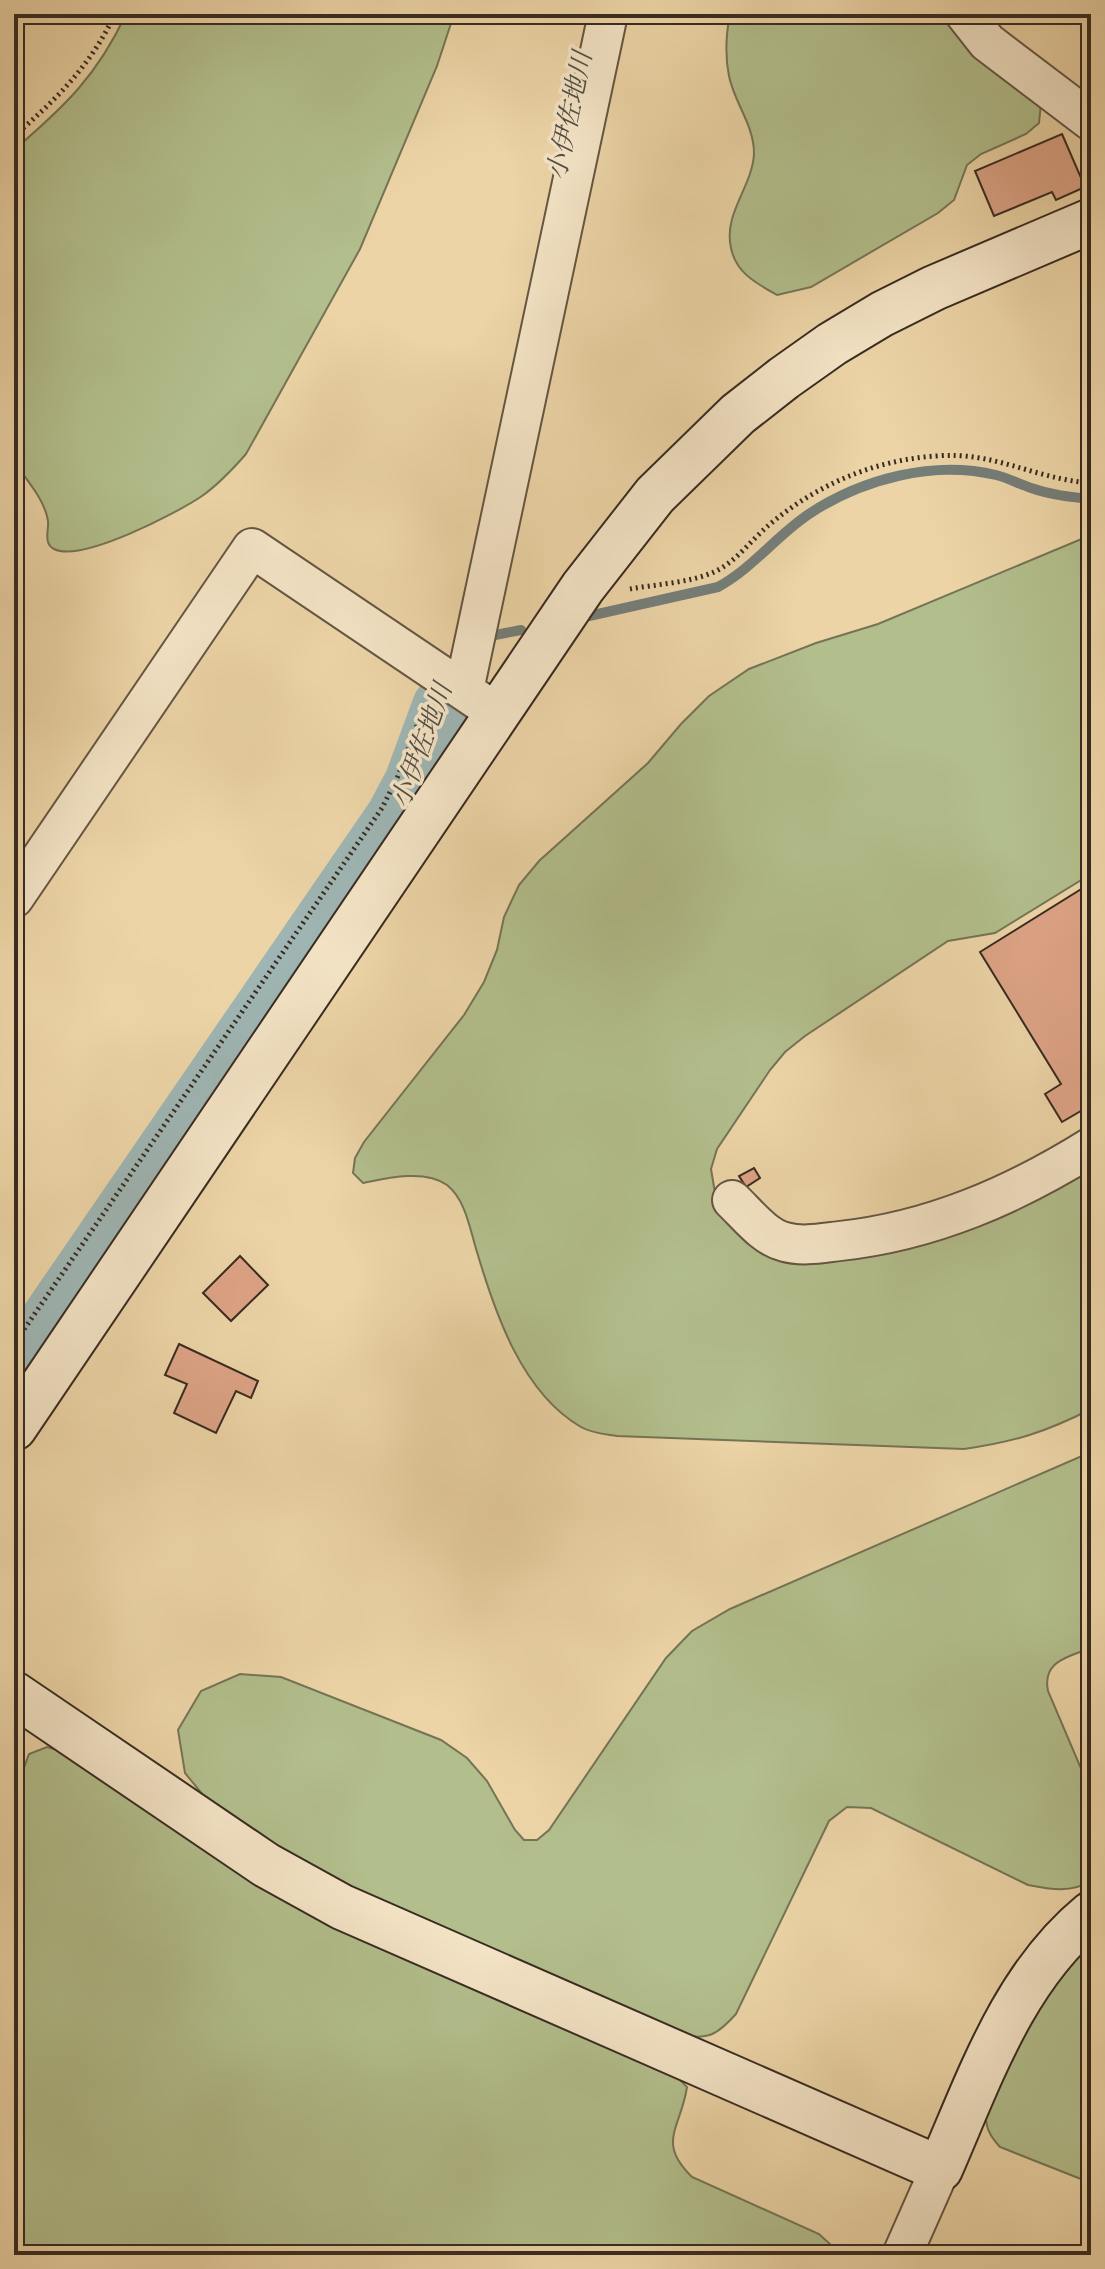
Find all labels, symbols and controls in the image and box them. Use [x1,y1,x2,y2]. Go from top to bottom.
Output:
water label: 小伊佐地川 [543,46,598,182]
water label: 小伊佐地川 [387,677,458,812]

